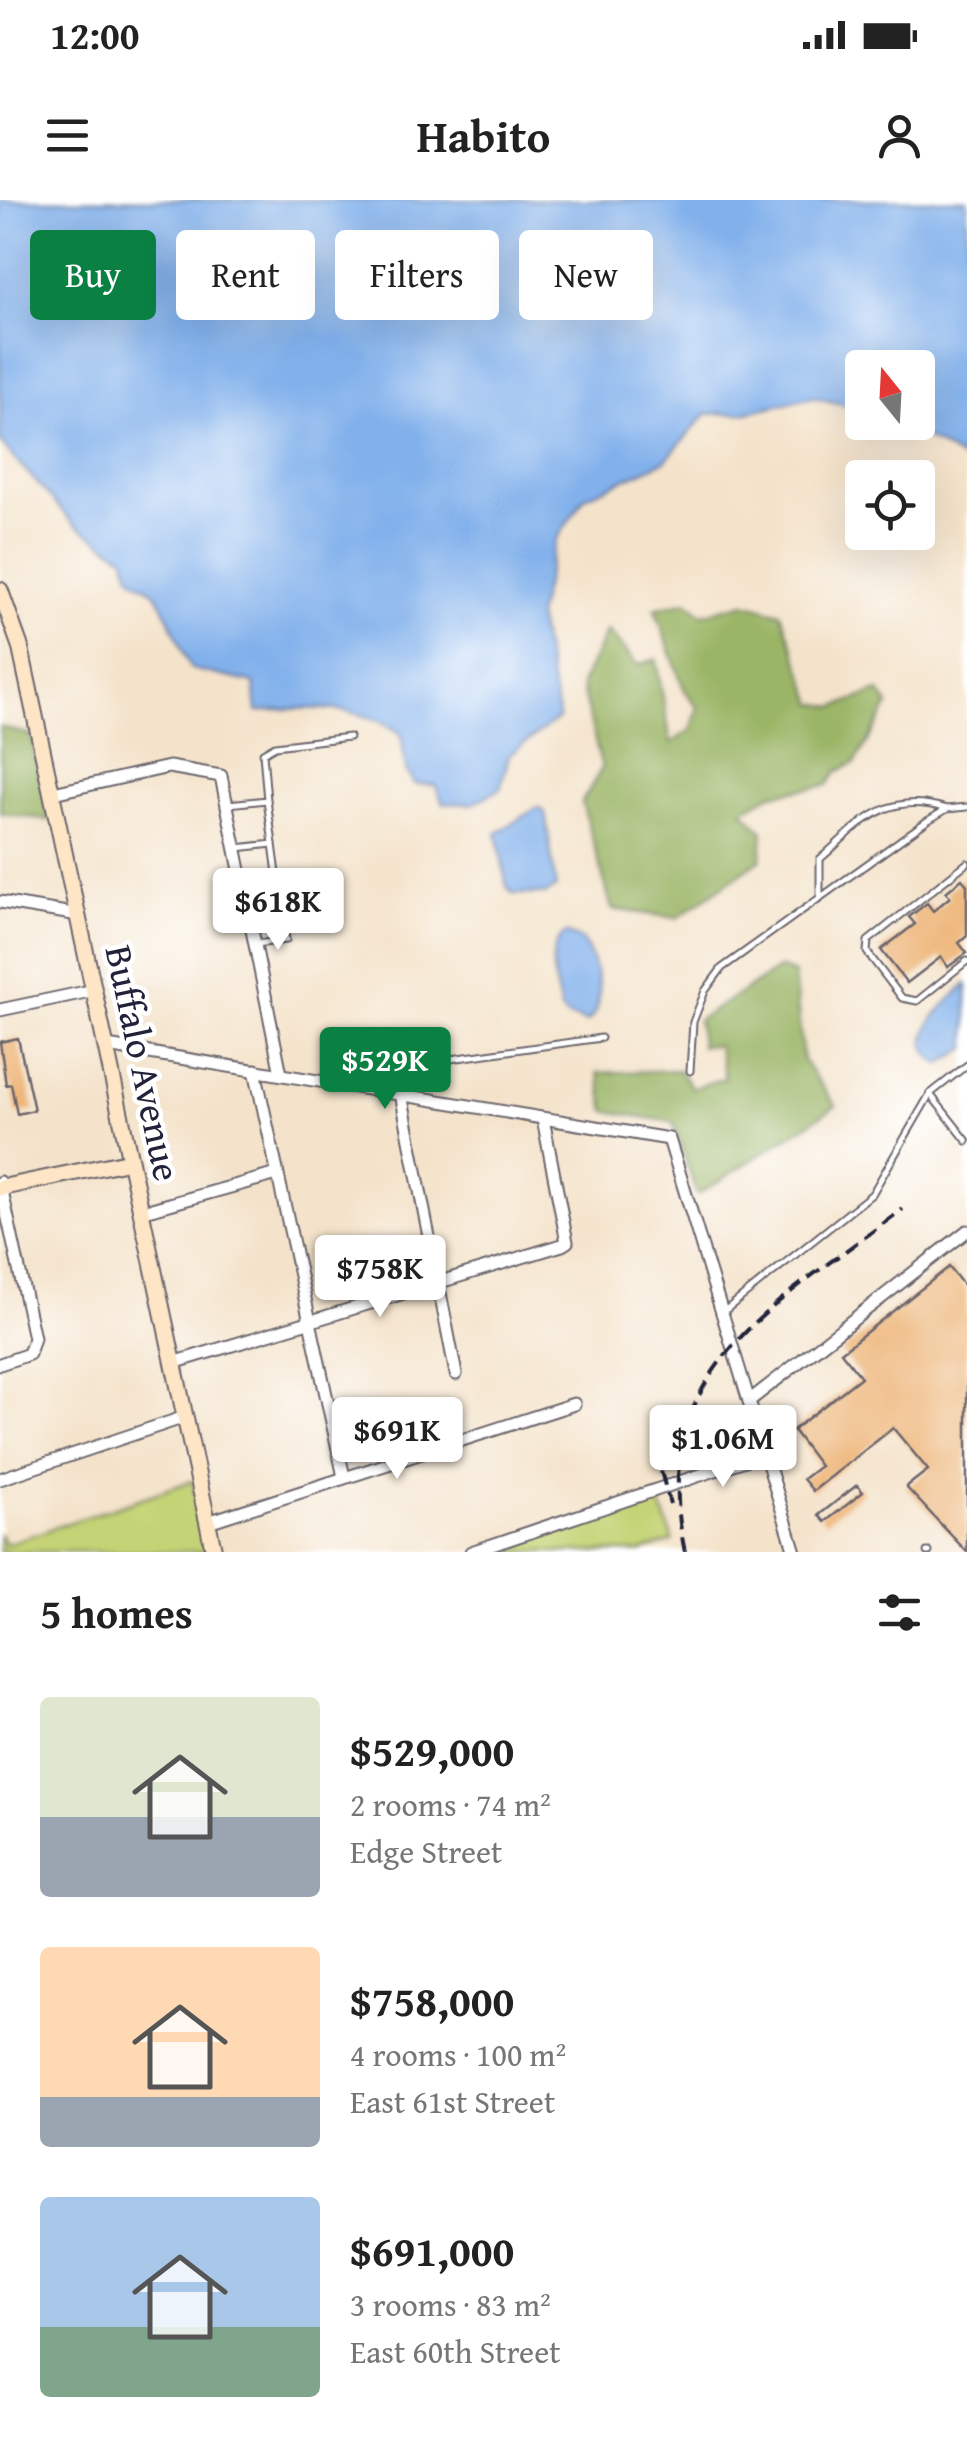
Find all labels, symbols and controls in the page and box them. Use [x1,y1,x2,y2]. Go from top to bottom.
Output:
text: 12:00 [50,7,140,63]
text: Habito [417,103,550,168]
icon: menu [40,108,95,163]
icon: person [872,108,927,163]
chip: Buy [30,230,156,320]
chip: Rent [176,230,315,320]
chip: Filters [335,230,499,320]
chip: New [519,230,653,320]
north arrow [845,350,935,440]
map controls [845,350,935,550]
button: locate [845,460,935,550]
pin: $618K [208,868,348,953]
text: $618K [235,877,321,924]
street label: Buffalo Avenue [92,940,196,1186]
pin: $529K [315,1027,455,1112]
text: $529K [342,1036,428,1083]
pin: $758K [310,1235,450,1320]
text: $758K [337,1244,423,1291]
pin: $691K [327,1397,467,1482]
pin: $1.06M [642,1405,804,1490]
text: $691K [354,1406,440,1453]
text: $1.06M [672,1414,774,1461]
text: 5 homes [40,1582,193,1643]
icon: filters [872,1585,927,1640]
text: $529,000 [350,1720,514,1781]
icon: home [120,1737,240,1857]
text: 2 rooms · 74 m² [350,1781,551,1828]
text: Edge Street [350,1828,502,1875]
text: $758,000 [350,1970,514,2031]
icon: home [120,1987,240,2107]
text: 4 rooms · 100 m² [350,2031,566,2078]
text: East 61st Street [350,2078,555,2125]
text: $691,000 [350,2220,514,2281]
icon: home [120,2237,240,2357]
text: 3 rooms · 83 m² [350,2281,551,2328]
text: East 60th Street [350,2328,560,2375]

